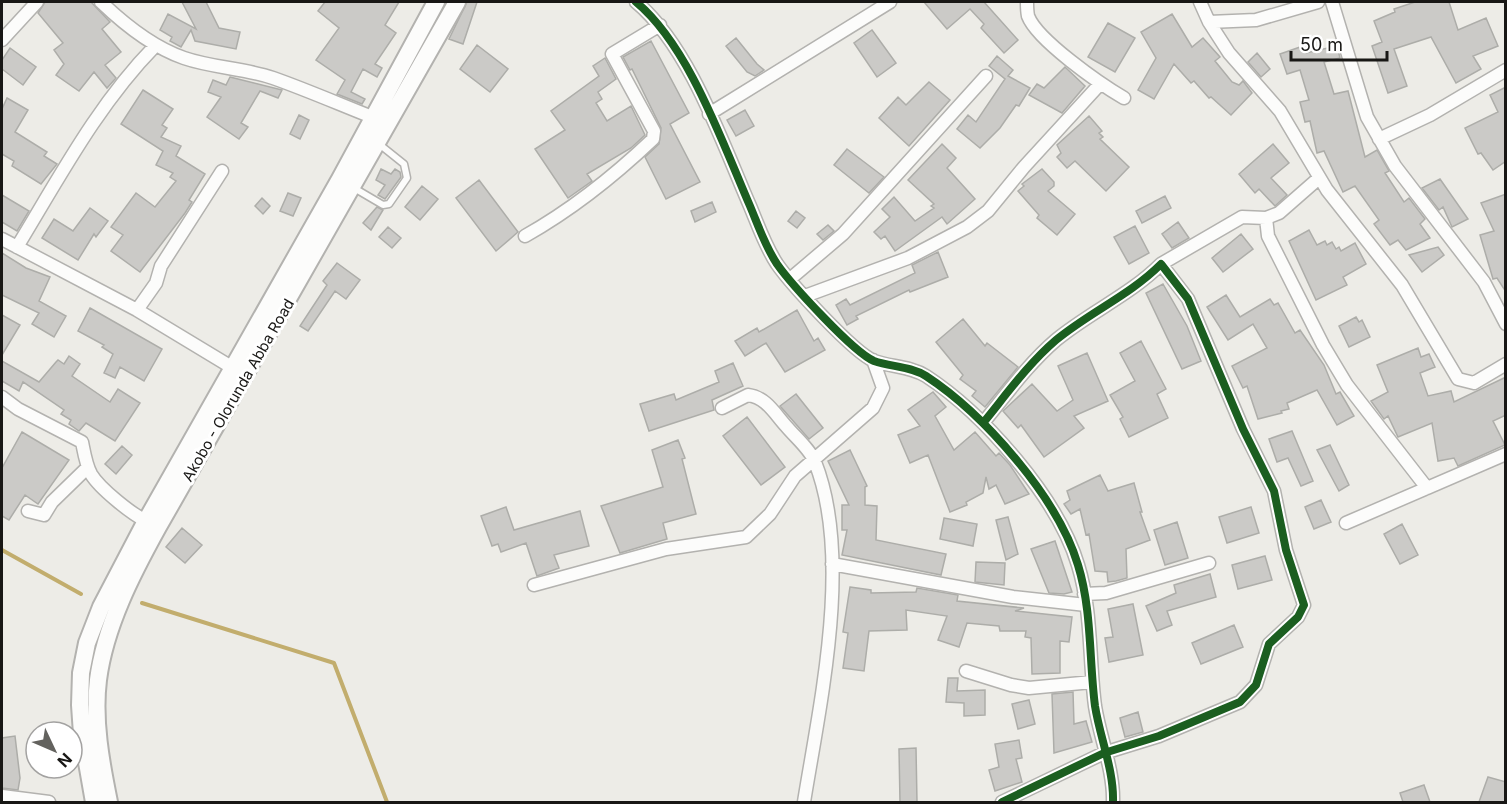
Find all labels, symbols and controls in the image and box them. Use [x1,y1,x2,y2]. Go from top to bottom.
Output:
scale bar [1291,24,1387,62]
text: 50 m [1300,34,1343,55]
street label: Akobo - Olorunda Abba Road [178,295,298,485]
north arrow [24,720,84,780]
text: N [53,749,76,772]

